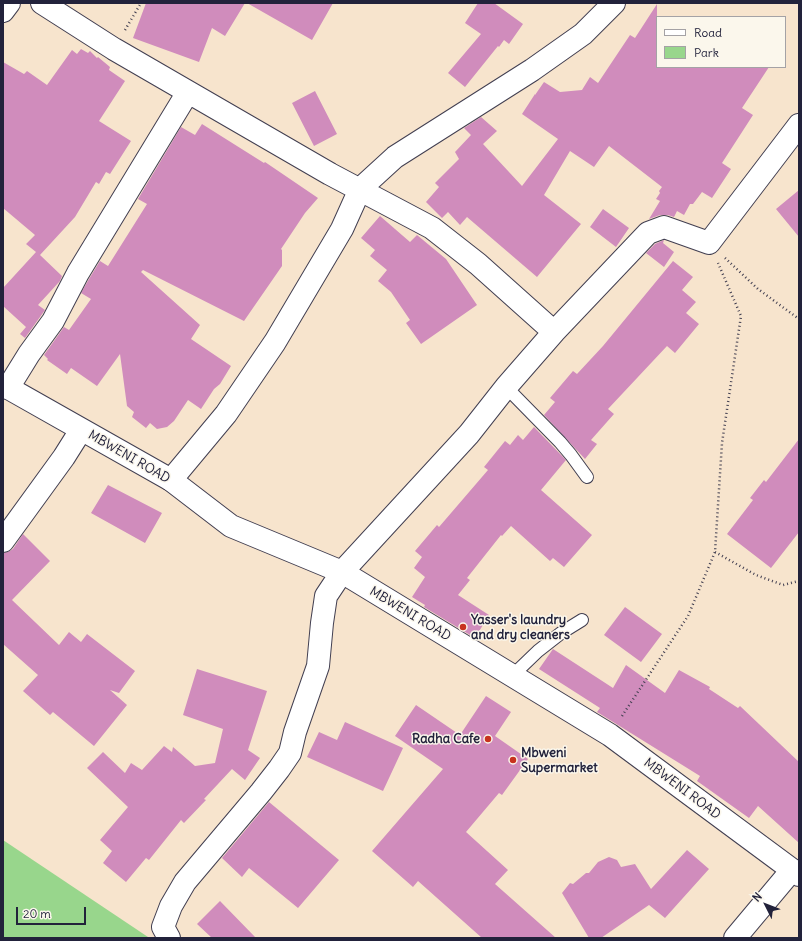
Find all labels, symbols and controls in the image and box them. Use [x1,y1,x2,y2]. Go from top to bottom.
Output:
legend [656,16,786,68]
text: Road [694,25,722,40]
text: Park [694,45,719,60]
street label: MBWENI ROAD [85,427,173,487]
street label: MBWENI ROAD [367,584,453,644]
place label: Yasser's laundry and dry cleaners [471,612,570,643]
marker: Yasser's laundry and dry cleaners [458,622,468,632]
place label: Radha Cafe [412,731,480,747]
marker: Radha Cafe [483,734,493,744]
place label: Mbweni Supermarket [521,745,598,776]
marker: Mbweni Supermarket [508,755,518,765]
street label: MBWENI ROAD [641,755,723,823]
north arrow [746,885,786,925]
text: N [749,889,765,904]
scale bar [18,899,88,925]
text: 20 m [23,906,51,921]

